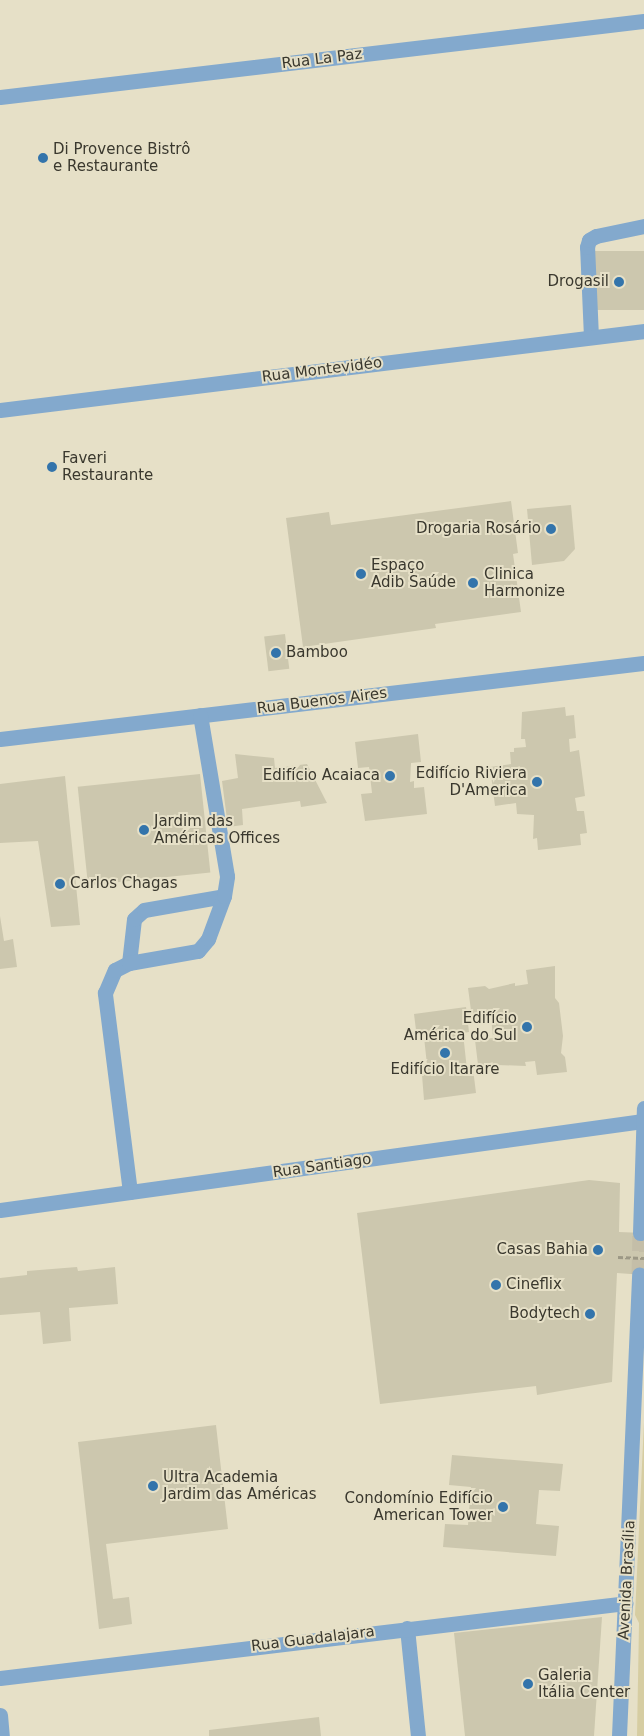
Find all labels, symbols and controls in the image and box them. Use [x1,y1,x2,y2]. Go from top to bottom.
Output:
street label: Rua La Paz [281,45,363,73]
place label: Di Provence Bistrô e Restaurante [53,140,190,175]
marker: Di Provence Bistrô e Restaurante [37,152,49,164]
place label: Drogasil [548,273,609,291]
marker: Drogasil [613,276,625,288]
street label: Rua Montevidéo [261,354,383,386]
place label: Faveri Restaurante [62,449,153,484]
marker: Faveri Restaurante [46,461,58,473]
place label: Drogaria Rosário [416,520,541,538]
marker: Drogaria Rosário [545,523,557,535]
place label: Espaço Adib Saúde [371,556,456,591]
place label: Clinica Harmonize [484,565,565,600]
marker: Espaço Adib Saúde [355,568,367,580]
marker: Clinica Harmonize [466,576,480,590]
place label: Bamboo [286,644,348,662]
marker: Bamboo [270,647,282,659]
street label: Rua Buenos Aires [256,684,388,718]
place label: Edifício Riviera D'America [416,764,527,799]
place label: Edifício Acaiaca [263,767,380,785]
marker: Edifício Acaiaca [384,770,396,782]
marker: Edifício Riviera D'America [531,776,543,788]
place label: Jardim das Américas Offices [154,812,280,847]
marker: Jardim das Américas Offices [138,824,150,836]
place label: Carlos Chagas [70,875,177,893]
marker: Carlos Chagas [54,878,66,890]
place label: Edifício América do Sul [404,1009,517,1044]
marker: Edifício América do Sul [521,1021,533,1033]
marker: Edifício Itarare [439,1047,451,1059]
place label: Edifício Itarare [391,1061,499,1079]
street label: Rua Santiago [272,1150,372,1182]
place label: Casas Bahia [496,1241,588,1259]
marker: Casas Bahia [592,1244,604,1256]
place label: Cineflix [506,1276,562,1294]
marker: Cineflix [490,1279,502,1291]
place label: Bodytech [509,1305,580,1323]
marker: Bodytech [584,1308,596,1320]
place label: Ultra Academia Jardim das Américas [163,1468,317,1503]
marker: Ultra Academia Jardim das Américas [147,1480,159,1492]
place label: Condomínio Edifício American Tower [345,1489,493,1524]
marker: Condomínio Edifício American Tower [497,1501,509,1513]
street label: Avenida Brasília [615,1520,639,1640]
street label: Rua Guadalajara [250,1622,376,1656]
place label: Galeria Itália Center [538,1666,630,1701]
marker: Galeria Itália Center [522,1678,534,1690]

